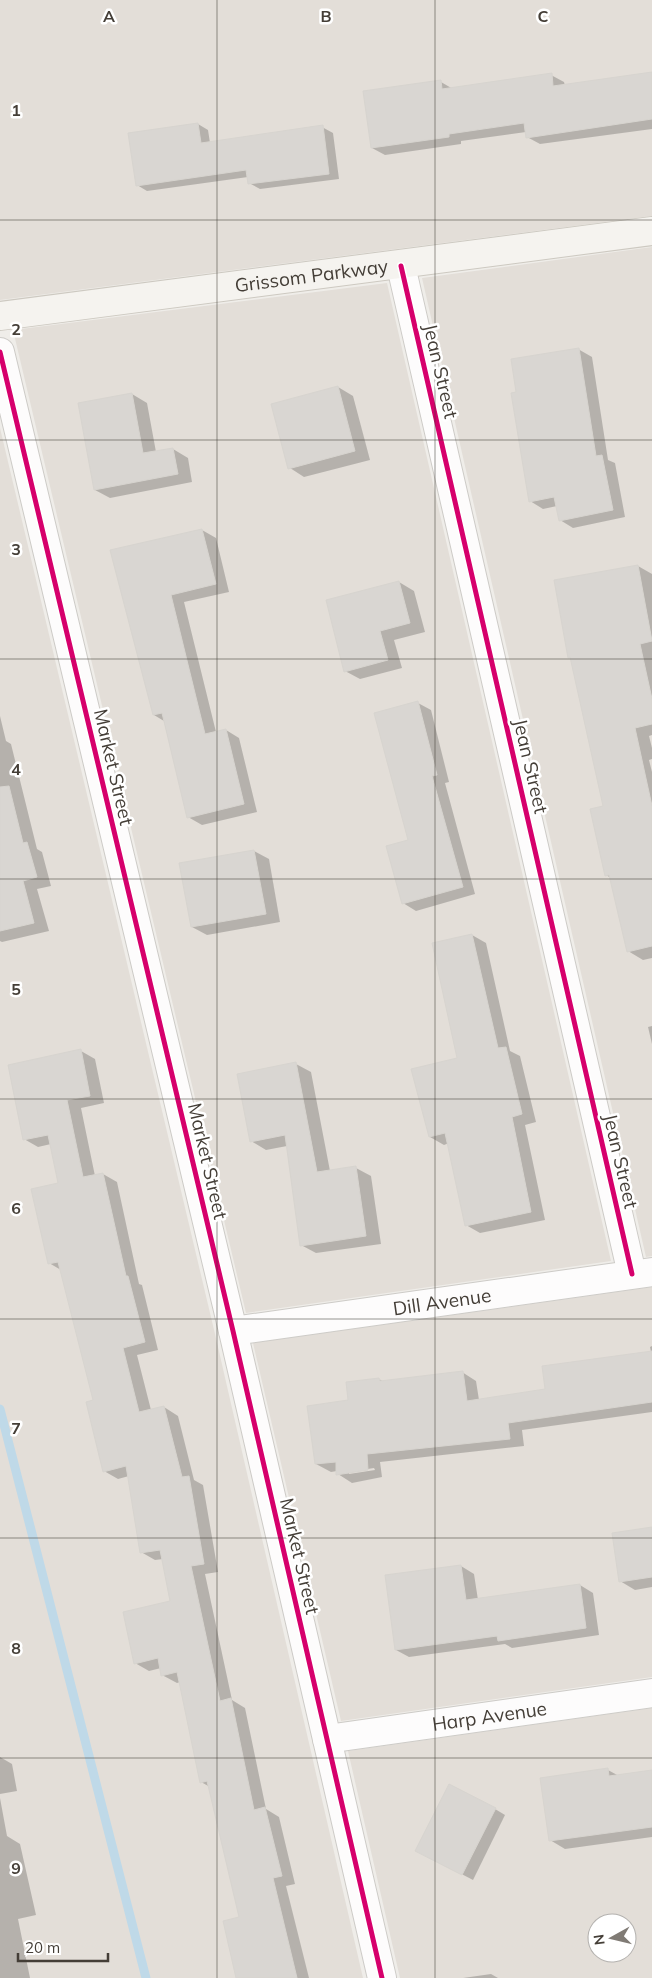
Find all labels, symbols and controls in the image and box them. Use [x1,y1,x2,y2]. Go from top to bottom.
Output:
text: A [103,6,115,26]
text: B [320,6,332,26]
text: C [538,6,549,26]
text: 1 [11,100,21,120]
street label: Grissom Parkway [233,254,389,297]
text: 2 [11,319,21,339]
street label: Jean Street [418,321,464,421]
text: 3 [11,539,21,559]
street label: Market Street [89,707,139,828]
street label: Jean Street [508,716,554,816]
text: 4 [11,759,21,779]
text: 5 [11,979,21,999]
street label: Market Street [183,1101,233,1222]
street label: Jean Street [598,1111,644,1211]
text: 6 [11,1198,21,1218]
street label: Dill Avenue [391,1283,493,1320]
text: 7 [11,1418,21,1438]
street label: Market Street [275,1496,325,1617]
text: 8 [11,1638,21,1658]
street label: Harp Avenue [431,1696,548,1736]
text: 9 [11,1858,21,1878]
north arrow [587,1913,637,1963]
scale bar [18,1930,108,1962]
text: N [589,1933,609,1946]
text: 20 m [25,1938,60,1957]

